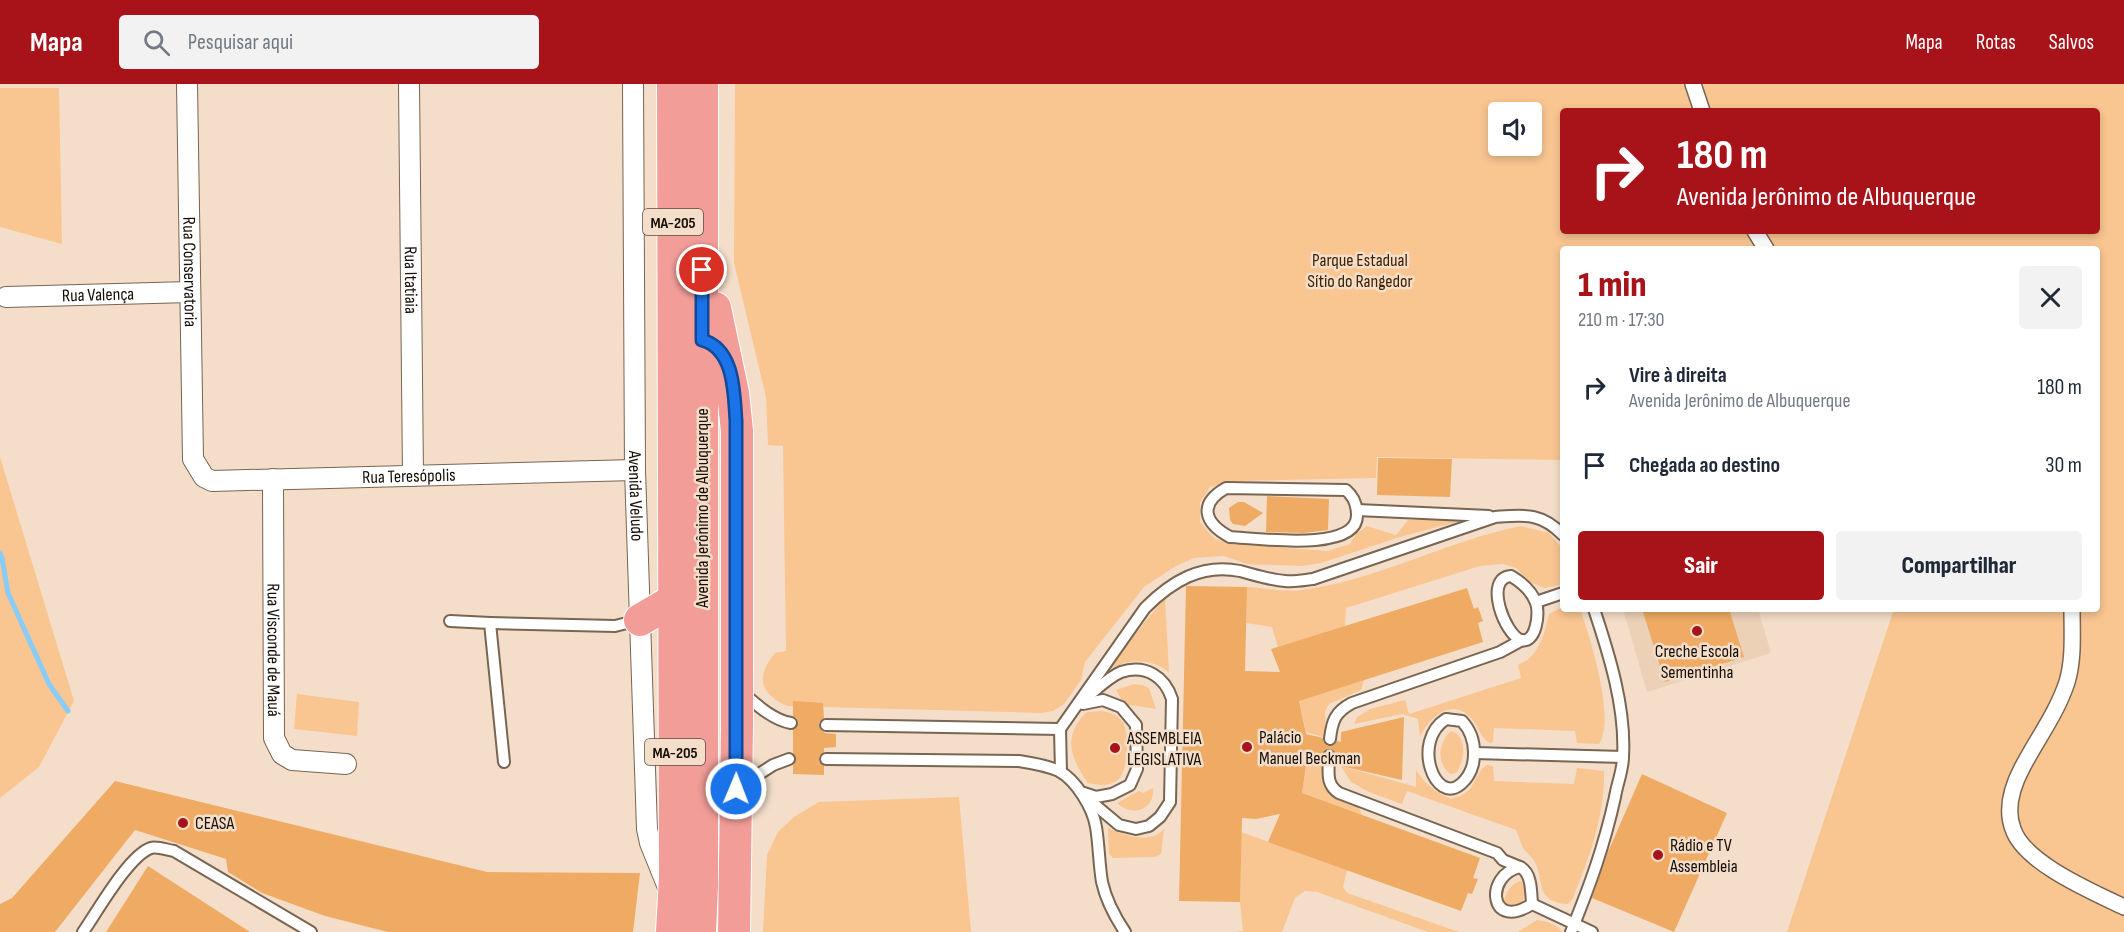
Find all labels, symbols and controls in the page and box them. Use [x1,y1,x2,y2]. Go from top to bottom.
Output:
search box [119,15,539,69]
text: Mapa [30,26,83,59]
icon: search [140,26,173,59]
text: Pesquisar aqui [188,29,293,56]
text: Mapa [1905,30,1943,55]
text: Rotas [1976,30,2016,55]
text: Salvos [2049,30,2094,55]
map controls [1488,102,1542,156]
button: sound [1488,102,1542,156]
text: 180 m [1677,130,1768,181]
icon: right [1578,132,1656,210]
text: Avenida Jerônimo de Albuquerque [1677,181,1976,213]
road number: MA-205 [643,209,703,235]
street label: Rua Conservatoria [178,217,201,327]
pin [676,244,727,295]
street label: Rua Itatiaia [400,246,421,314]
park label: Parque Estadual Sítio do Rangedor [1307,250,1413,292]
icon: arrive [685,253,718,286]
text: 1 min [1578,264,1646,307]
button: close [2019,266,2082,329]
street label: Rua Valença [62,284,135,306]
text: 210 m · 17:30 [1578,308,1664,332]
text: Vire à direita [1629,362,1727,389]
icon: right [1578,371,1611,404]
text: 180 m [2037,374,2082,401]
text: Avenida Jerônimo de Albuquerque [1629,389,1851,413]
street label: Avenida Jerônimo de Albuquerque [692,408,713,609]
icon: arrive [1578,449,1611,482]
street label: Avenida Veludo [624,450,647,542]
text: Chegada ao destino [1629,452,1780,479]
text: 30 m [2045,452,2082,479]
street label: Rua Teresópolis [362,465,456,488]
button: Sair [1578,531,1824,600]
button: Compartilhar [1836,531,2082,600]
street label: Rua Visconde de Mauá [262,583,284,717]
marker: Creche Escola Sementinha [1690,624,1704,638]
place label: Creche Escola Sementinha [1655,641,1739,683]
place label: Palácio Manuel Beckman [1259,727,1361,769]
place label: ASSEMBLEIA LEGISLATIVA [1126,728,1202,770]
road number: MA-205 [645,739,705,765]
marker: Palácio Manuel Beckman [1240,740,1254,754]
marker: ASSEMBLEIA LEGISLATIVA [1108,741,1122,755]
position arrow [704,757,768,821]
place label: CEASA [195,813,234,834]
marker: CEASA [176,816,190,830]
place label: Rádio e TV Assembleia [1669,835,1738,877]
marker: Rádio e TV Assembleia [1651,848,1665,862]

